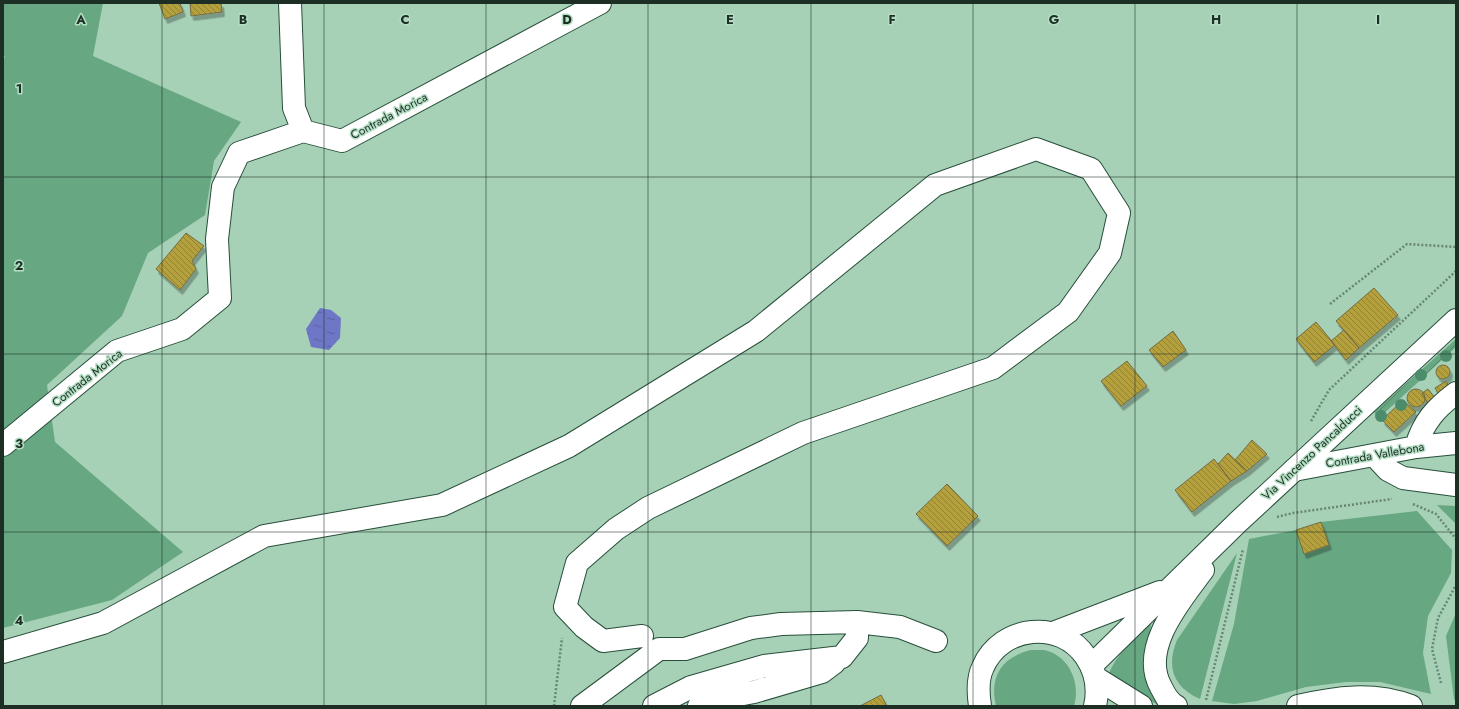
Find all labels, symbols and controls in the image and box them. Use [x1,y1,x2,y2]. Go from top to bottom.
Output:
text: A [75,10,86,29]
text: B [239,10,248,29]
text: C [400,10,410,29]
text: D [562,10,572,29]
text: E [726,10,734,29]
text: F [888,10,896,29]
text: G [1049,10,1060,29]
text: H [1211,10,1221,29]
text: I [1376,10,1380,29]
text: 1 [16,79,22,98]
street label: Contrada Morica [347,88,431,144]
text: 2 [15,256,23,275]
street label: Contrada Morica [48,345,126,411]
street label: Via Vincenzo Pancalducci [1258,401,1366,505]
text: 3 [15,434,23,453]
street label: Contrada Vallebona [1324,437,1426,473]
text: 4 [14,611,24,630]

